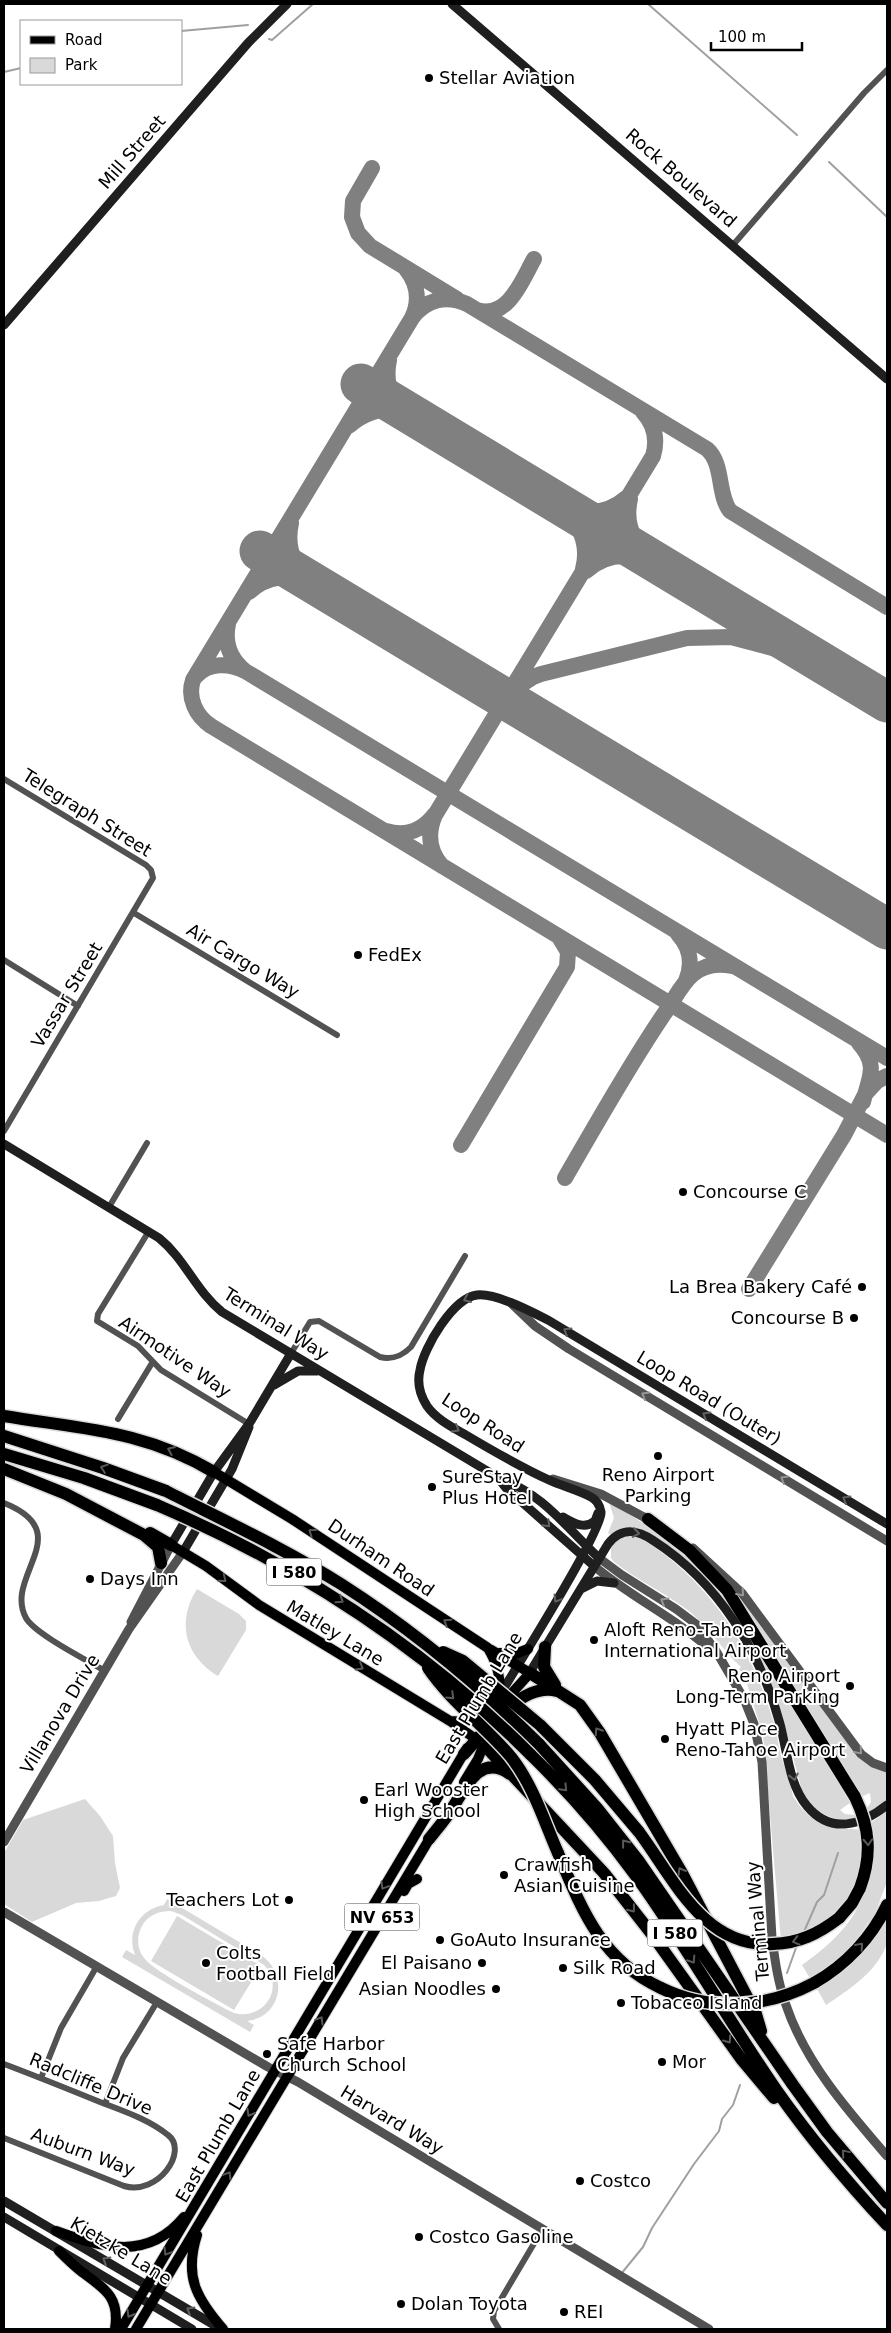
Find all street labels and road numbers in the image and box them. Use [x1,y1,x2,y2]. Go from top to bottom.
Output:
street label: Mill Street [94,110,169,193]
street label: Rock Boulevard [622,124,741,231]
street label: Telegraph Street [18,764,156,861]
street label: Air Cargo Way [183,919,304,1003]
street label: Vassar Street [27,938,106,1051]
street label: Terminal Way [219,1282,333,1364]
street label: Airmotive Way [115,1311,236,1402]
street label: Loop Road (Outer) [633,1346,785,1449]
street label: Loop Road [438,1388,528,1457]
street label: Durham Road [324,1514,438,1601]
road number: I 580 [266,1558,322,1585]
street label: Matley Lane [283,1595,388,1670]
street label: East Plumb Lane [431,1628,526,1767]
street label: Villanova Drive [16,1650,104,1777]
street label: Terminal Way [742,1860,773,1983]
road number: NV 653 [344,1904,420,1930]
road number: I 580 [648,1920,702,1946]
street label: Radcliffe Drive [26,2048,156,2119]
street label: East Plumb Lane [171,2066,264,2206]
street label: Harvard Way [337,2081,448,2159]
street label: Auburn Way [28,2123,138,2180]
street label: Kietzke Lane [67,2212,176,2289]

